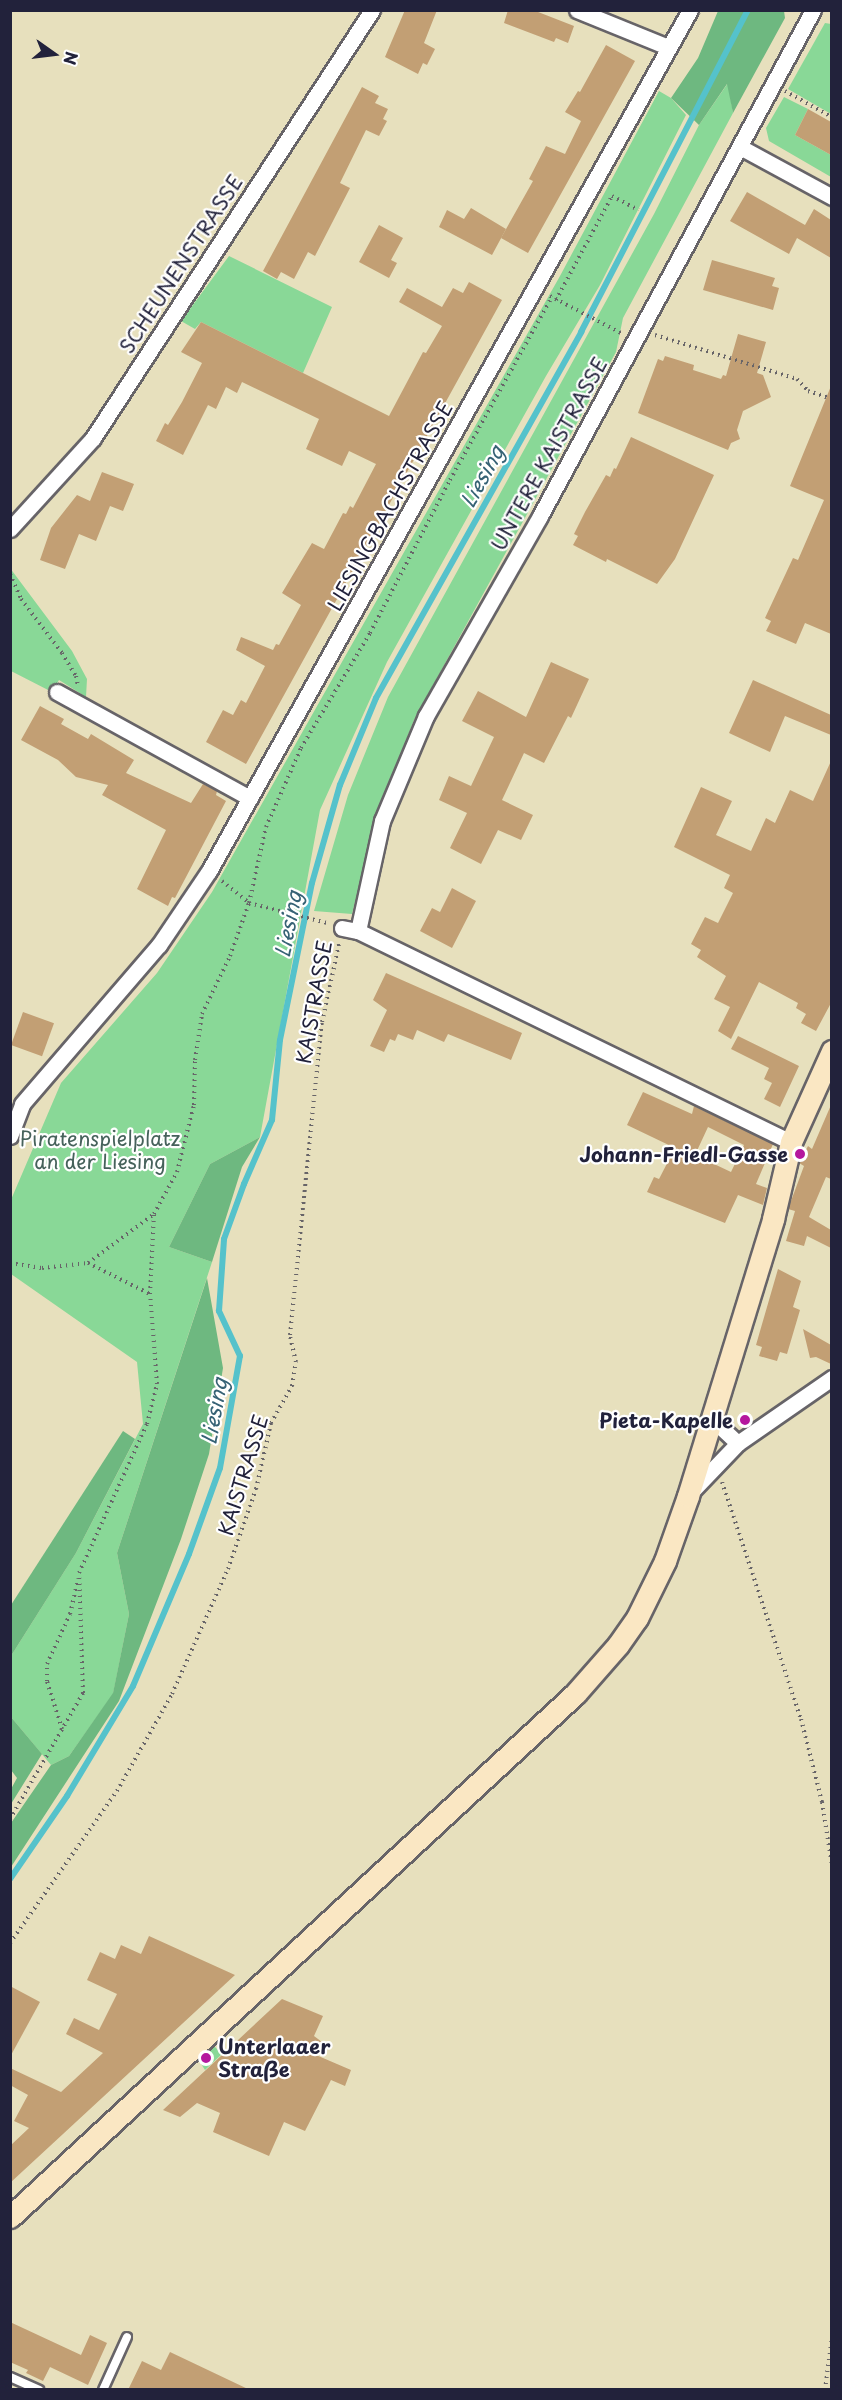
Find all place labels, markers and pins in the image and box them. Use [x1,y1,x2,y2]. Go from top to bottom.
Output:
place label: Johann-Friedl-Gasse [579,1142,788,1166]
marker: Johann-Friedl-Gasse [793,1147,807,1161]
place label: Pieta-Kapelle [599,1408,733,1432]
marker: Pieta-Kapelle [738,1413,752,1427]
place label: Unterlaaer Straße [218,2034,330,2081]
marker: Unterlaaer Straße [199,2051,213,2065]

